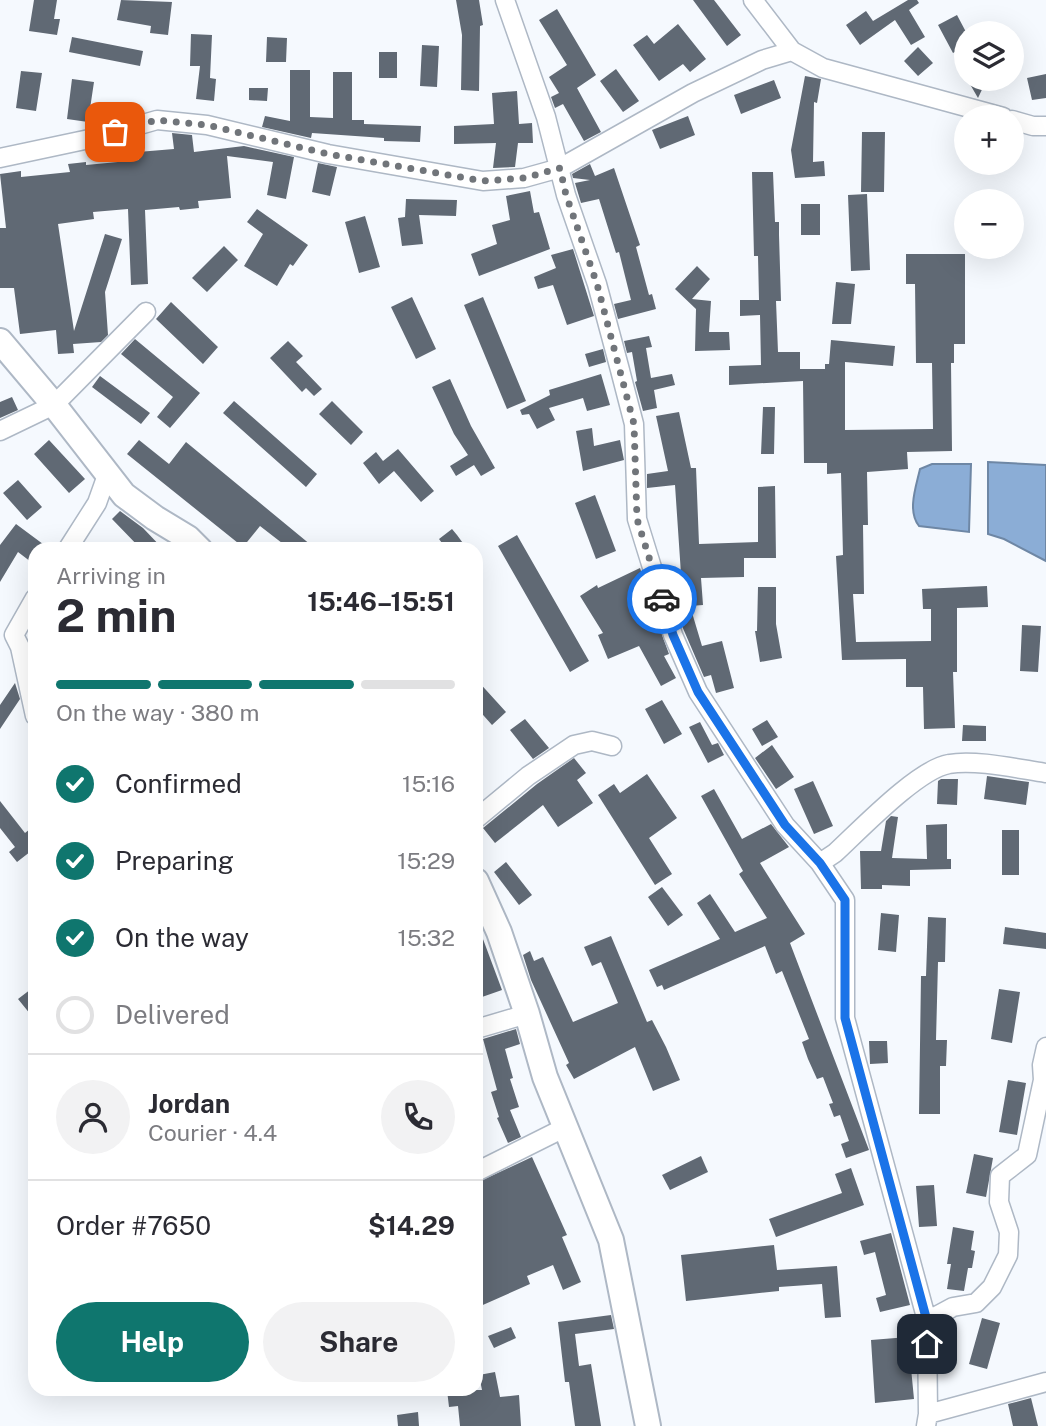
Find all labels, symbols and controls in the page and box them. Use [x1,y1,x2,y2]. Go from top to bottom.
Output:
map controls [954,21,1024,259]
button: layers [954,21,1024,91]
pin [85,102,145,162]
button: + [954,105,1024,175]
icon: bag [96,113,134,151]
button: − [954,189,1024,259]
text: Arriving in [56,562,166,589]
courier [627,564,697,634]
icon: car [643,580,681,618]
text: 15:46–15:51 [307,586,455,617]
text: 2 min [56,588,176,642]
text: On the way · 380 m [56,699,259,726]
icon: check [56,765,94,803]
text: Confirmed [115,768,242,799]
text: 15:16 [402,770,455,797]
icon: check [56,842,94,880]
text: Preparing [115,845,234,876]
text: 15:29 [397,847,455,874]
icon: check [56,919,94,957]
text: On the way [115,922,249,953]
text: 15:32 [398,924,455,951]
text: Delivered [115,999,230,1030]
button: person [56,1080,130,1154]
button: phone [381,1080,455,1154]
text: Jordan [148,1088,230,1119]
text: Courier · 4.4 [148,1119,277,1146]
text: Order #7650 [56,1210,211,1241]
text: $14.29 [368,1210,455,1241]
button: Help [56,1302,249,1382]
button: Share [263,1302,455,1382]
pin [897,1314,957,1374]
icon: home [908,1325,946,1363]

